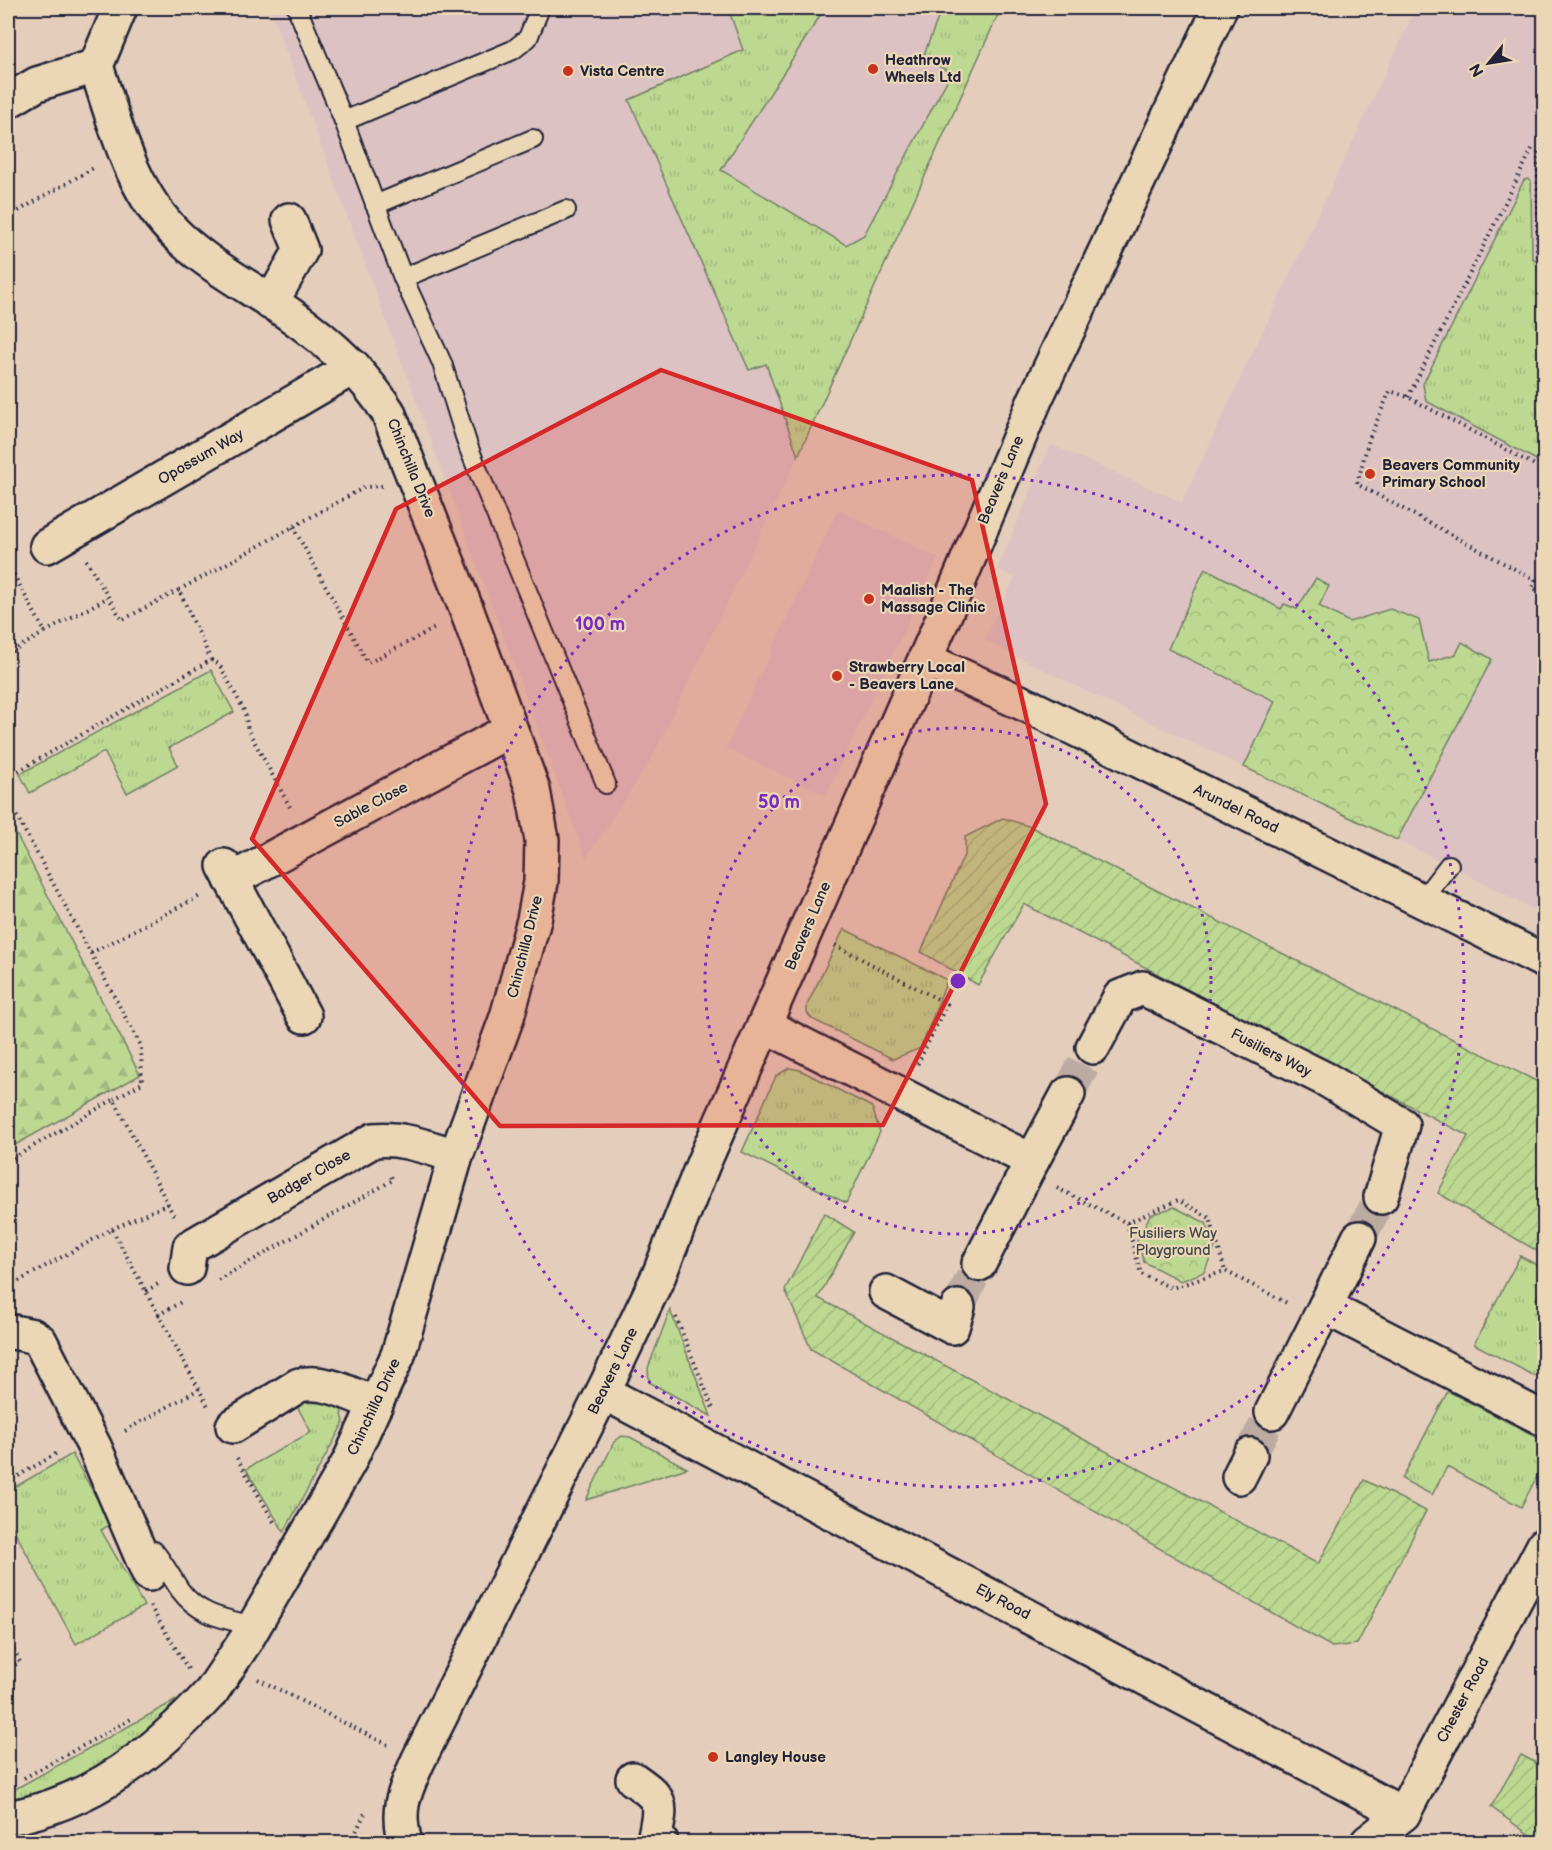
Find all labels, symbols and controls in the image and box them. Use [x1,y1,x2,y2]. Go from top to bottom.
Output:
north arrow [1459,33,1519,93]
place label: Heathrow Wheels Ltd [885,51,961,87]
text: N [1466,60,1489,80]
place label: Vista Centre [580,62,665,81]
marker: Heathrow Wheels Ltd [866,62,880,76]
marker: Vista Centre [561,64,575,78]
street label: Chinchilla Drive [383,416,440,520]
street label: Opossum Way [155,425,247,489]
street label: Beavers Lane [974,433,1028,527]
place label: Beavers Community Primary School [1382,456,1520,492]
marker: Beavers Community Primary School [1363,467,1377,481]
place label: Maalish - The Massage Clinic [881,581,985,617]
marker: Maalish - The Massage Clinic [862,592,876,606]
text: 100 m [575,614,625,635]
place label: Strawberry Local - Beavers Lane [849,658,965,694]
marker: Strawberry Local - Beavers Lane [830,669,844,683]
street label: Sable Close [331,778,411,832]
street label: Arundel Road [1190,780,1282,838]
text: 50 m [758,792,800,813]
street label: Beavers Lane [781,879,835,973]
street label: Chinchilla Drive [503,894,547,1000]
centre of rings [948,971,968,991]
street label: Fusiliers Way [1227,1025,1315,1082]
street label: Badger Close [264,1145,354,1209]
park label: Fusiliers Way Playground [1129,1224,1217,1260]
street label: Beavers Lane [584,1324,642,1418]
street label: Chinchilla Drive [343,1355,405,1459]
street label: Ely Road [972,1580,1034,1624]
street label: Chester Road [1433,1654,1493,1746]
place label: Langley House [725,1748,826,1767]
marker: Langley House [706,1750,720,1764]

